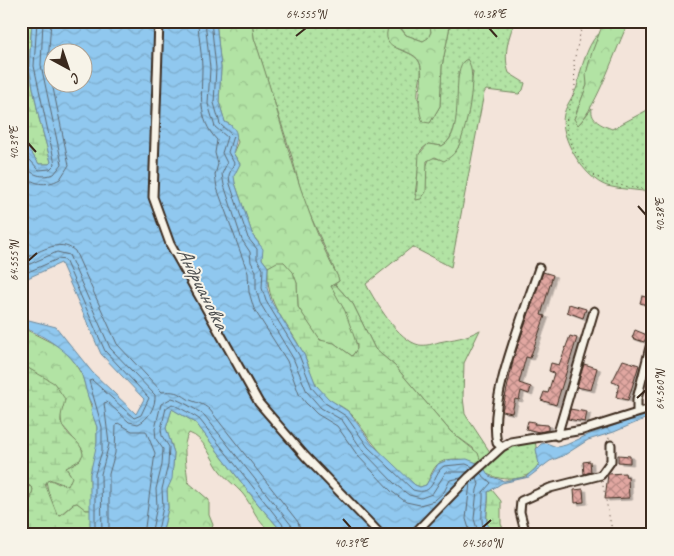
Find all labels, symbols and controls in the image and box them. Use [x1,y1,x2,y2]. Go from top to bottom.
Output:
text: 64.555°N [286,6,328,22]
text: 40.38°E [472,6,508,22]
north arrow [42,42,92,92]
text: С [66,69,84,88]
text: 40.39°E [6,124,22,160]
text: 40.38°E [652,196,668,232]
text: 64.555°N [6,239,22,281]
water label: Андриановка [171,242,236,335]
text: 64.560°N [652,368,668,410]
text: 40.39°E [334,535,370,551]
text: 64.560°N [462,535,504,551]

